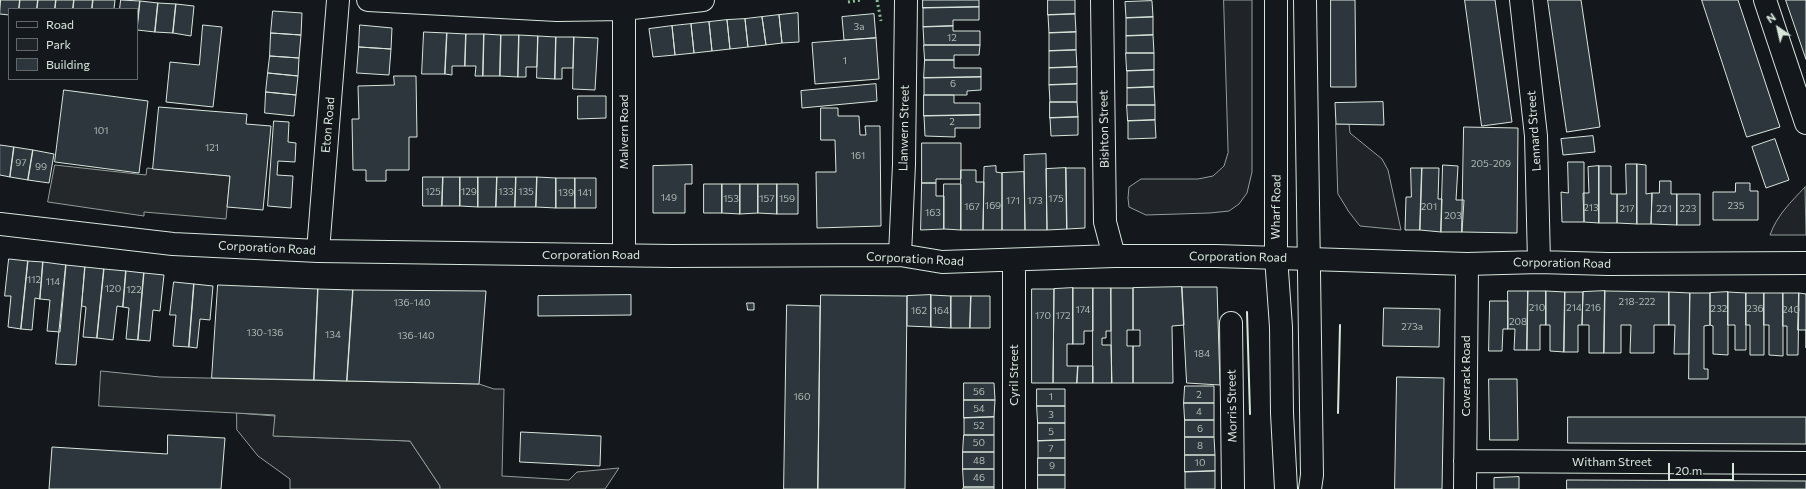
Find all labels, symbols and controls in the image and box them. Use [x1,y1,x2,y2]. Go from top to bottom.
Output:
legend [8,8,138,80]
north arrow [1758,8,1798,48]
text: N [1764,10,1778,25]
text: Road [46,17,74,31]
house number: 3a [854,21,864,33]
house number: 12 [947,32,957,44]
text: Park [46,37,71,51]
house number: 1 [843,55,847,67]
text: Building [46,57,90,71]
house number: 6 [950,78,956,90]
street label: Llanwern Street [896,85,912,171]
street label: Bishton Street [1096,90,1112,168]
street label: Lennard Street [1524,90,1544,172]
street label: Malvern Road [617,95,631,169]
street label: Eton Road [318,96,338,154]
house number: 2 [949,116,955,128]
house number: 101 [93,125,109,137]
house number: 121 [205,142,219,154]
house number: 161 [851,150,865,162]
house number: 97 [15,157,27,169]
house number: 205-209 [1471,158,1511,170]
house number: 99 [35,161,47,173]
street label: Wharf Road [1268,174,1284,240]
house number: 125 [425,186,441,198]
house number: 129 [461,186,477,198]
house number: 133 [498,186,514,198]
house number: 135 [518,186,534,198]
house number: 139 [558,187,574,199]
house number: 141 [578,187,592,199]
house number: 149 [661,192,677,204]
house number: 153 [723,193,739,205]
house number: 157 [759,193,775,205]
house number: 159 [779,193,795,205]
house number: 175 [1048,193,1064,205]
house number: 171 [1006,195,1020,207]
house number: 173 [1027,195,1043,207]
house number: 169 [985,200,1001,212]
house number: 235 [1728,200,1744,212]
house number: 167 [964,201,980,213]
house number: 201 [1421,201,1437,213]
house number: 213 [1583,202,1599,214]
house number: 217 [1619,203,1635,215]
house number: 221 [1656,203,1672,215]
house number: 223 [1680,203,1696,215]
house number: 163 [925,207,941,219]
house number: 203 [1444,210,1462,222]
street label: Corporation Road [218,238,316,258]
street label: Corporation Road [542,248,640,262]
street label: Corporation Road [866,249,964,269]
street label: Corporation Road [1189,249,1287,265]
street label: Corporation Road [1513,255,1611,271]
house number: 112 [27,274,41,286]
house number: 114 [46,276,60,288]
house number: 120 [105,283,121,295]
house number: 122 [126,284,142,296]
house number: 218-222 [1619,296,1655,308]
house number: 136-140 [393,297,431,309]
house number: 210 [1529,302,1545,314]
house number: 214 [1566,302,1582,314]
house number: 216 [1585,302,1601,314]
house number: 232 [1711,303,1727,315]
house number: 236 [1746,303,1764,315]
house number: 174 [1076,304,1090,316]
house number: 240 [1782,304,1800,316]
house number: 162 [911,305,927,317]
house number: 164 [933,305,949,317]
house number: 170 [1035,310,1051,322]
house number: 172 [1055,310,1071,322]
house number: 208 [1509,316,1527,328]
house number: 273a [1401,321,1423,333]
house number: 130-136 [247,327,283,339]
house number: 134 [325,329,341,341]
house number: 136-140 [397,330,435,342]
street label: Coverack Road [1459,335,1473,417]
street label: Cyril Street [1007,344,1021,406]
house number: 184 [1194,348,1210,360]
street label: Morris Street [1224,369,1240,443]
house number: 56 [973,386,985,398]
house number: 2 [1196,389,1202,401]
house number: 160 [794,391,810,403]
house number: 1 [1049,391,1053,403]
house number: 54 [973,403,985,415]
house number: 4 [1196,406,1202,418]
house number: 3 [1048,409,1054,421]
house number: 52 [973,420,985,432]
house number: 6 [1197,423,1203,435]
house number: 5 [1048,426,1054,438]
house number: 50 [973,437,985,449]
house number: 8 [1197,440,1203,452]
house number: 7 [1048,443,1054,455]
house number: 48 [973,455,985,467]
street label: Witham Street [1572,455,1652,469]
scale bar [1670,455,1736,481]
house number: 10 [1195,457,1205,469]
house number: 9 [1049,460,1055,472]
text: 20 m [1675,463,1702,477]
house number: 46 [973,472,985,484]

